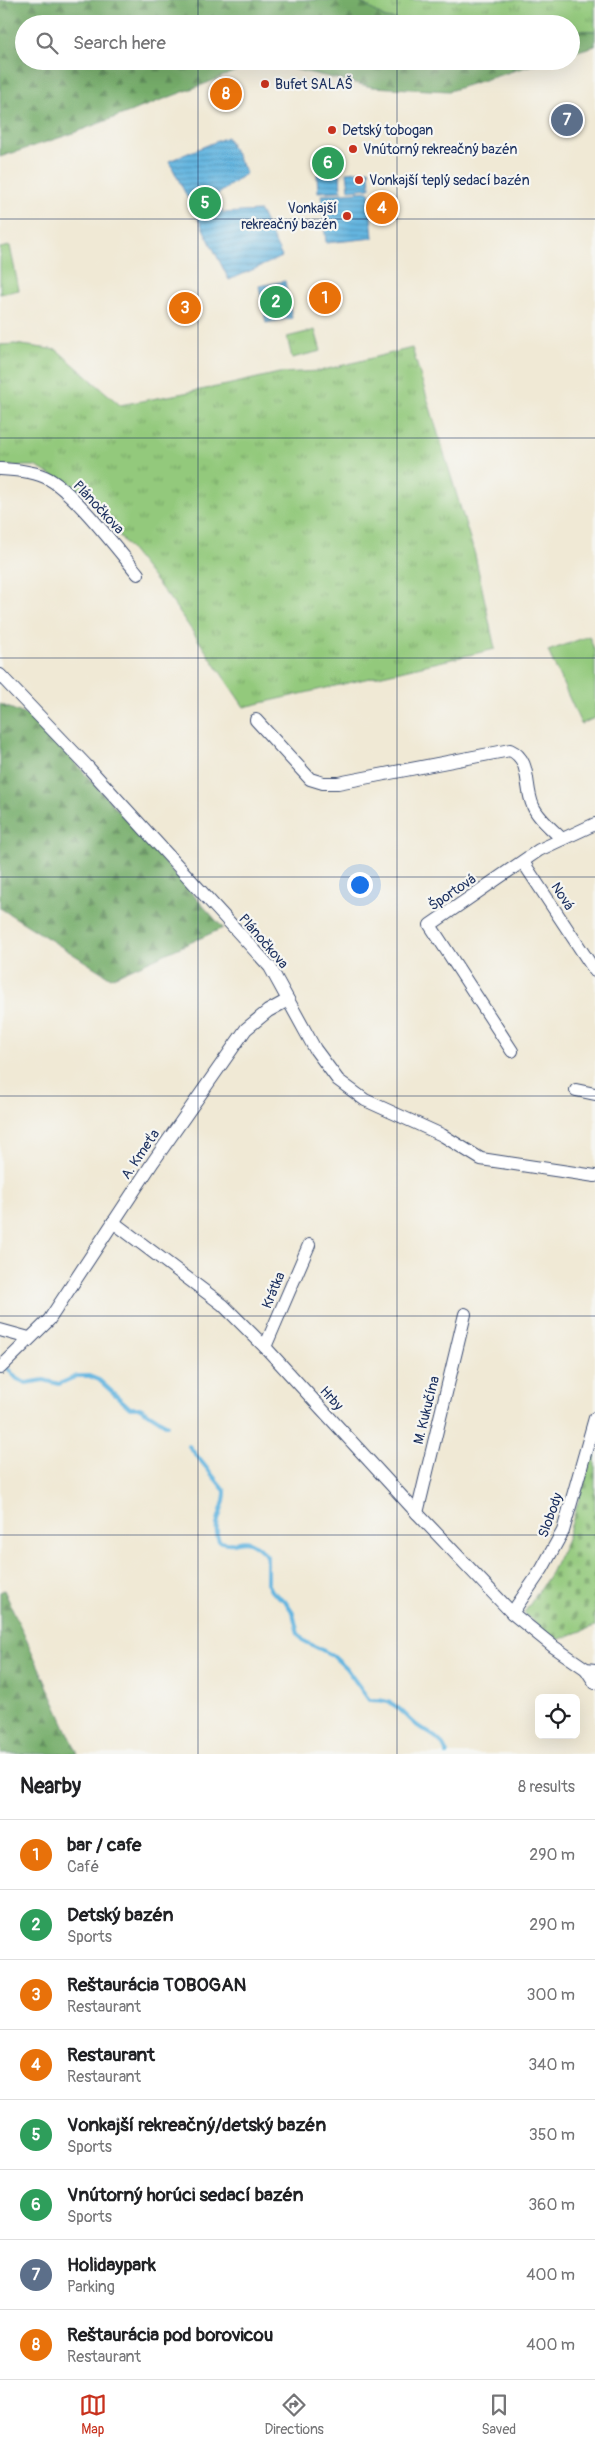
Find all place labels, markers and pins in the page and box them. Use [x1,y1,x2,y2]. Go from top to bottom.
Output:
pin: 8 [210,75,242,113]
place label: Bufet SALAŠ [275,75,353,93]
marker: Bufet SALAŠ [259,78,271,90]
pin: 7 [551,101,583,139]
place label: Detský tobogan [342,122,433,139]
marker: Detský tobogan [326,124,338,136]
place label: Vnútorný rekreačný bazén [363,141,518,158]
marker: Vnútorný rekreačný bazén [347,143,359,155]
pin: 6 [312,144,344,182]
place label: Vonkajší teplý sedací bazén [369,172,530,189]
marker: Vonkajší teplý sedací bazén [353,174,365,186]
pin: 5 [189,184,221,222]
pin: 4 [366,189,398,227]
place label: Vonkajší rekreačný bazén [241,200,337,233]
marker: Vonkajší rekreačný bazén [341,210,353,222]
pin: 1 [309,279,341,317]
pin: 2 [260,283,292,321]
pin: 3 [169,289,201,327]

